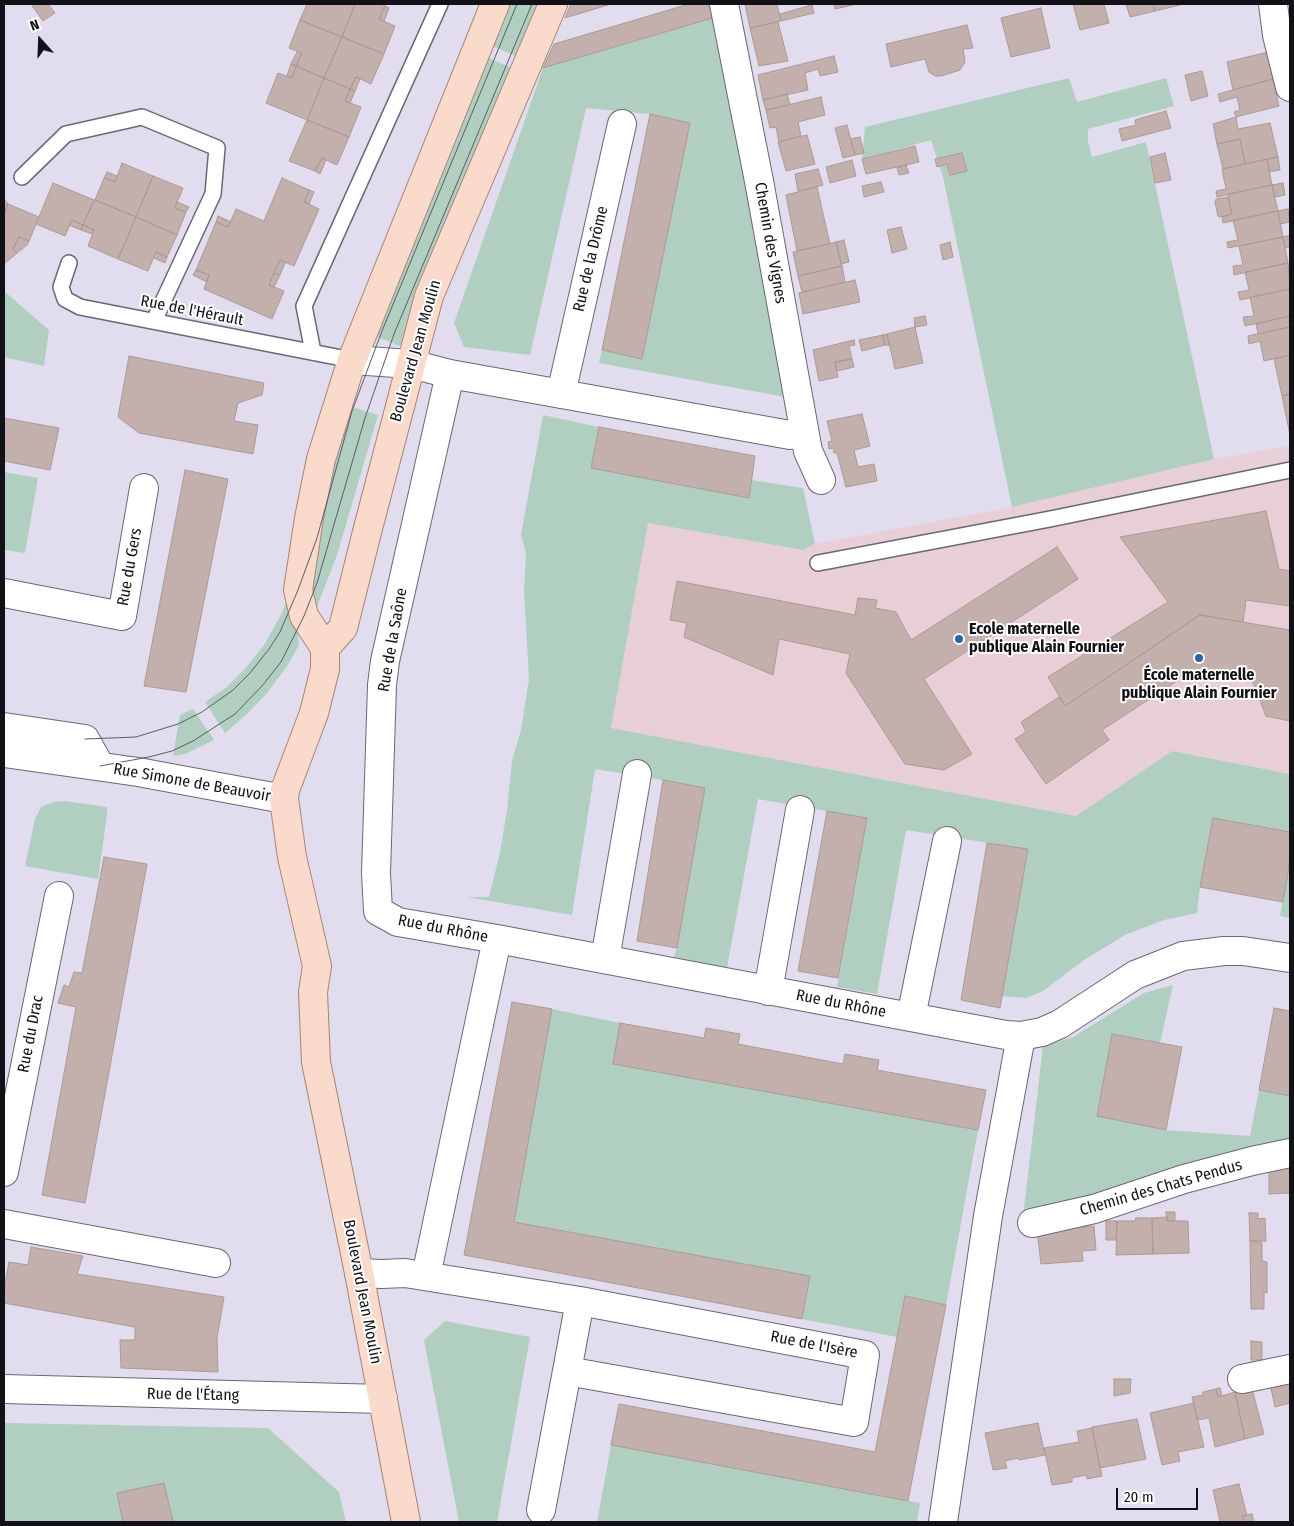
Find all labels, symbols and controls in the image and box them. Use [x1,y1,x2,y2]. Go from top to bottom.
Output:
north arrow [15,15,65,65]
text: N [28,16,42,35]
street label: Chemin des Vignes [750,181,790,305]
street label: Rue de la Drôme [570,204,612,314]
street label: Boulevard Jean Moulin [387,278,445,424]
street label: Rue de l'Hérault [139,292,245,330]
street label: Rue du Gers [114,527,146,607]
street label: Rue de la Saône [374,587,412,693]
place label: Ecole maternelle publique Alain Fournier [969,620,1124,658]
marker: Ecole maternelle publique Alain Fournier [953,633,965,645]
marker: École maternelle publique Alain Fournier [1193,652,1205,664]
place label: École maternelle publique Alain Fournier [1121,666,1277,704]
street label: Rue Simone de Beauvoir [112,760,272,806]
street label: Rue du Rhône [396,911,490,947]
street label: Rue du Rhône [794,986,888,1022]
street label: Rue du Drac [14,994,48,1074]
street label: Chemin des Chats Pendus [1078,1156,1244,1220]
street label: Boulevard Jean Moulin [339,1218,385,1366]
street label: Rue de l'Isère [769,1327,859,1363]
street label: Rue de l'Étang [147,1385,239,1405]
scale bar [1119,1478,1202,1510]
text: 20 m [1124,1488,1154,1506]

